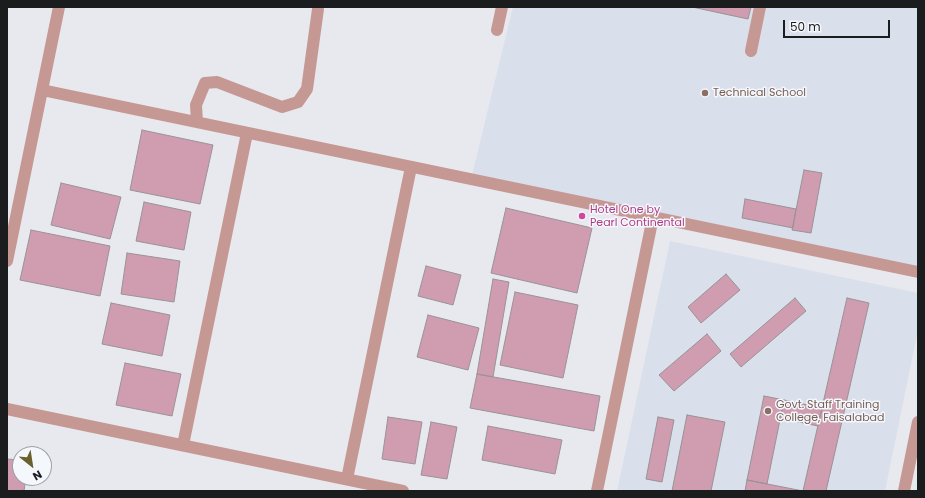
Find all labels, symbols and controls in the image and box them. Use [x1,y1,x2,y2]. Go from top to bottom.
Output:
scale bar [785,12,892,38]
text: 50 m [790,18,821,35]
place label: Technical School [713,86,806,100]
marker: Technical School [700,88,710,98]
place label: Hotel One by Pearl Continental [590,203,685,229]
marker: Hotel One by Pearl Continental [577,211,587,221]
place label: Govt. Staff Training College, Faisalabad [776,398,884,424]
marker: Govt. Staff Training College, Faisalabad [763,406,773,416]
north arrow [12,446,52,486]
text: N [30,467,45,485]

